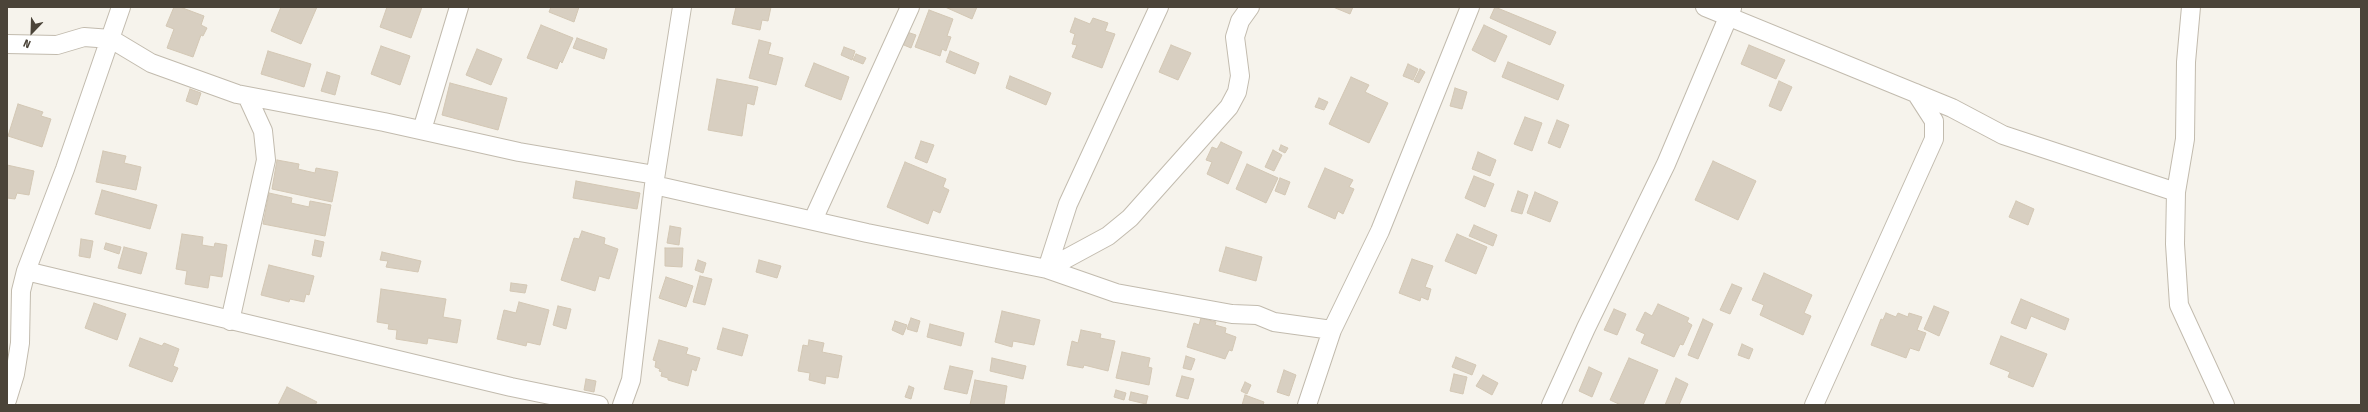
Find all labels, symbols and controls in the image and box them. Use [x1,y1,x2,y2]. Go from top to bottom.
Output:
north arrow [12,12,52,52]
text: N [22,36,33,51]

